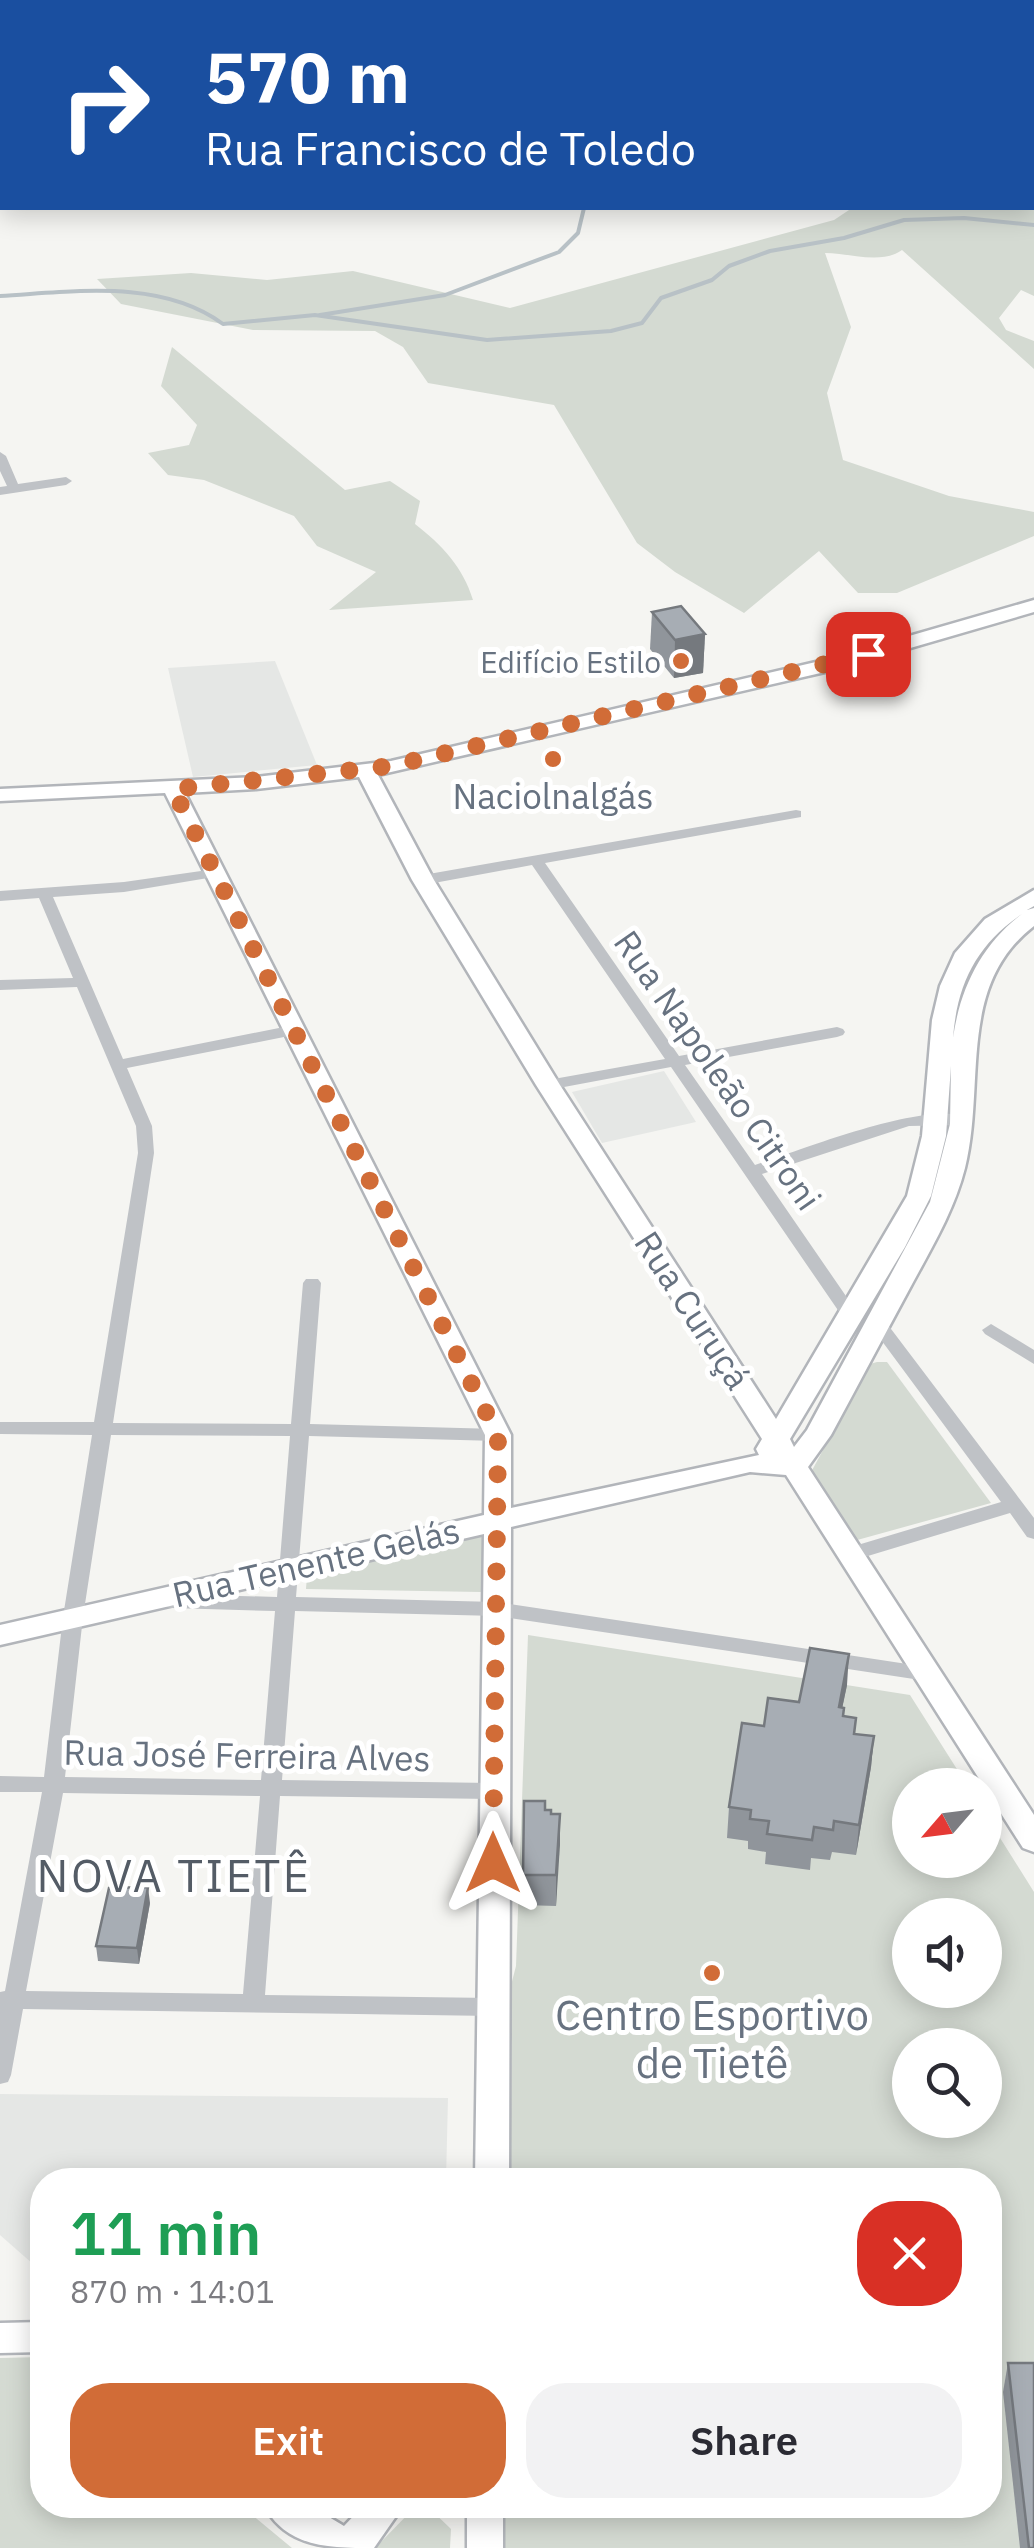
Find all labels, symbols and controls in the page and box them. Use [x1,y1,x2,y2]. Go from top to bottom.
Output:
text: 570 m [205,31,410,122]
icon: right [40,40,170,170]
text: Rua Francisco de Toledo [205,119,696,177]
pin [826,612,911,697]
icon: arrive [841,627,896,682]
place label: Edifício Estilo [480,642,661,681]
marker: Edifício Estilo [670,650,692,672]
marker: Naciolnalgás [542,748,564,770]
place label: Naciolnalgás [452,773,654,819]
street label: Rua Napoleão Citroni [604,921,832,1219]
street label: Rua Curuçá [625,1222,761,1398]
street label: Rua Tenente Gelás [168,1507,464,1617]
street label: Rua José Ferreira Alves [63,1729,431,1781]
north arrow [892,1768,1002,1878]
map controls [892,1768,1002,2138]
position arrow [441,1811,545,1915]
district label: NOVA TIETÊ [37,1846,311,1904]
button: sound [892,1898,1002,2008]
marker: Centro Esportivo de Tietê [701,1962,723,1984]
place label: Centro Esportivo de Tietê [555,1987,869,2090]
button: search [892,2028,1002,2138]
text: 11 min [70,2193,261,2272]
button: close [857,2201,962,2306]
text: 870 m · 14:01 [70,2270,275,2312]
button: Exit [70,2383,506,2498]
button: Share [526,2383,962,2498]

